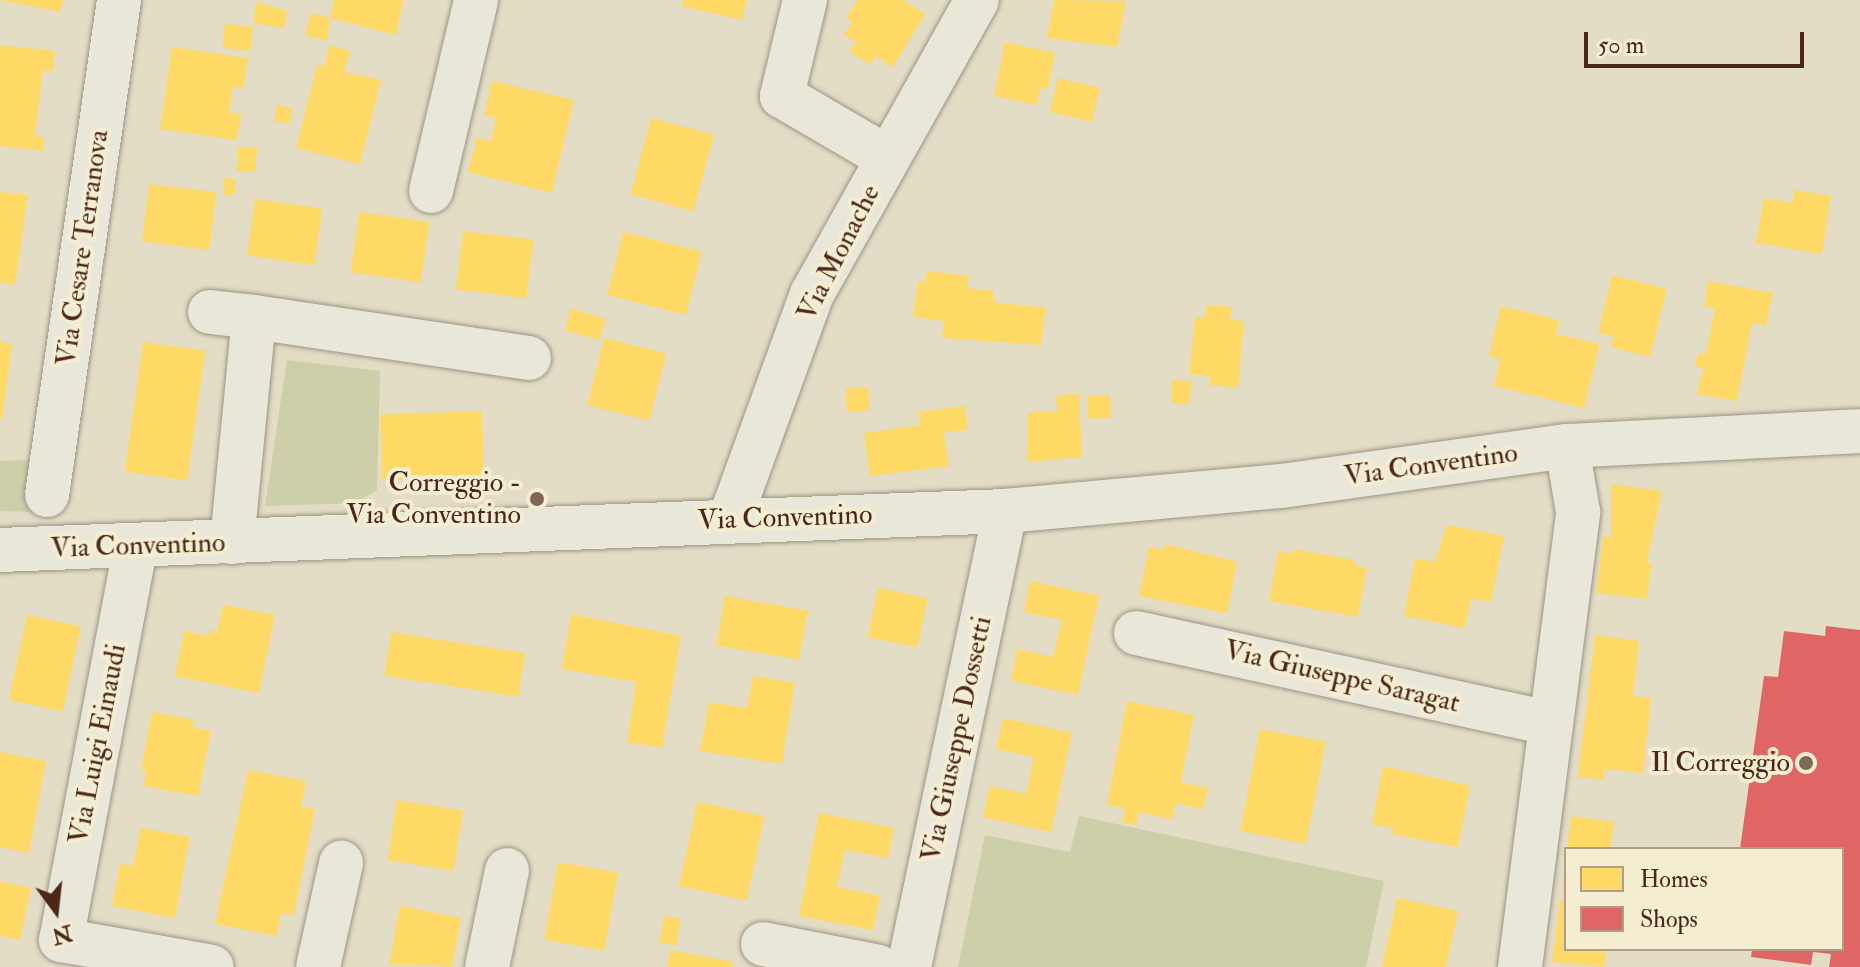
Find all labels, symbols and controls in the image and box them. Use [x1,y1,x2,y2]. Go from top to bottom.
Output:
scale bar [1588,16,1808,66]
text: 50 m [1598,30,1644,61]
street label: Via Cesare Terranova [50,128,116,368]
street label: Via Monache [790,179,888,327]
street label: Via Conventino [1342,436,1520,494]
place label: Correggio - Via Conventino [346,466,521,532]
marker: Correggio - Via Conventino [528,490,546,508]
street label: Via Conventino [697,498,873,538]
street label: Via Conventino [50,526,226,566]
street label: Via Giuseppe Dossetti [915,613,999,865]
street label: Via Giuseppe Saragat [1221,634,1463,720]
street label: Via Luigi Einaudi [62,641,134,847]
place label: Il Correggio [1651,746,1790,780]
marker: Il Correggio [1797,754,1815,772]
legend [1564,847,1844,951]
text: Homes [1640,864,1708,895]
north arrow [16,871,96,951]
text: Shops [1640,904,1698,935]
text: N [49,918,75,950]

